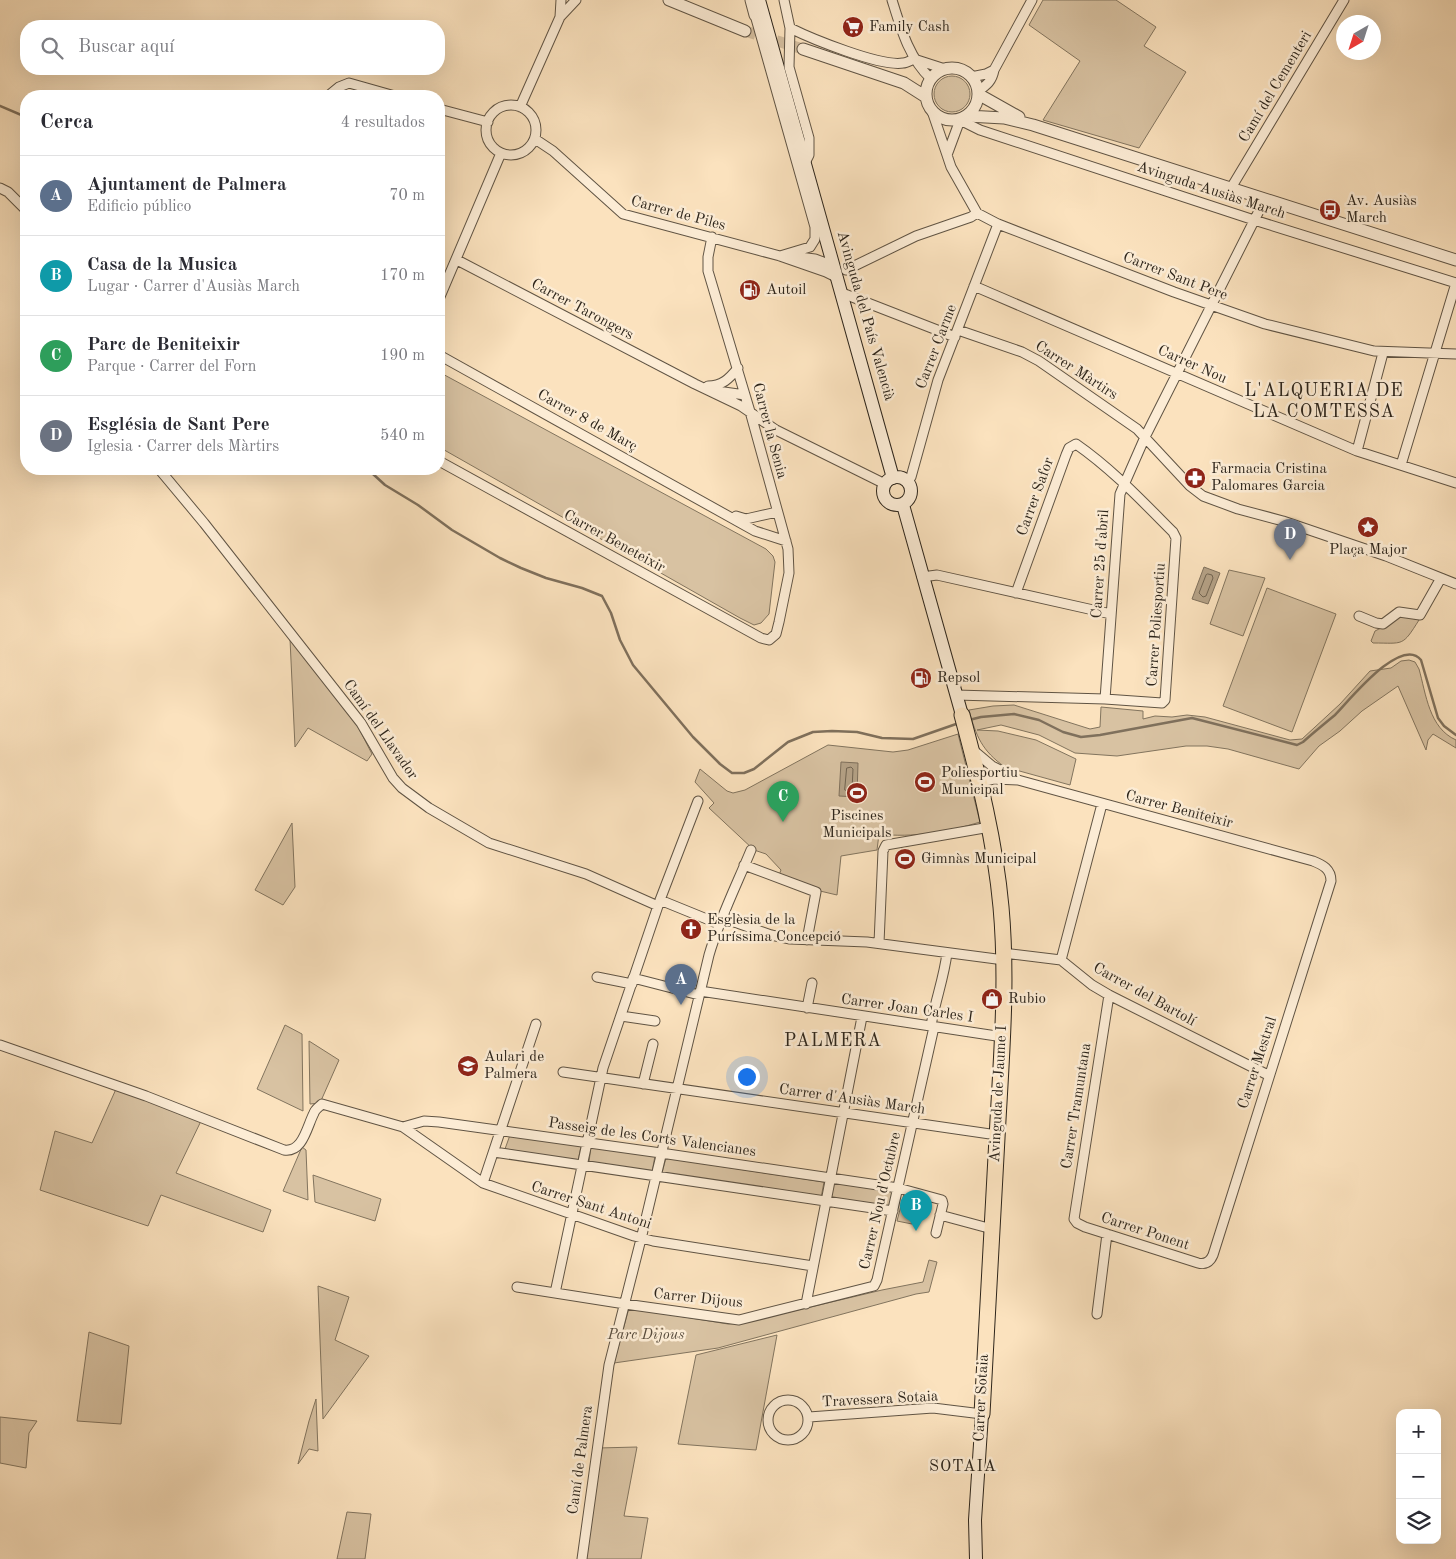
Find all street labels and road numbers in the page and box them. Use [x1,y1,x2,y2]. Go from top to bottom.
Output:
street label: Camí del Cementeri [1237,29,1315,145]
street label: Avinguda Ausiàs March [1135,160,1287,222]
street label: Carrer de Piles [629,194,727,234]
street label: Avinguda del País Valencià [834,229,897,403]
street label: Carrer Sant Pere [1121,250,1229,304]
street label: Carrer Tarongers [528,277,636,343]
street label: Carrer Carme [914,302,960,391]
street label: Carrer Màrtirs [1032,339,1120,403]
street label: Carrer Nou [1155,343,1229,387]
street label: Carrer la Senia [749,382,789,481]
street label: Carrer 8 de Març [535,387,640,455]
street label: Carrer Safor [1015,456,1057,538]
street label: Carrer Beneteixir [561,508,667,576]
street label: Carrer 25 d'abril [1090,509,1112,619]
street label: Carrer Poliesportiu [1145,563,1169,687]
street label: Camí del Llavador [340,677,420,783]
street label: Carrer Beniteixir [1124,788,1234,832]
street label: Carrer del Bartolí [1090,961,1199,1030]
street label: Carrer Joan Carles I [840,992,974,1026]
street label: Carrer Mestral [1236,1015,1280,1111]
street label: Avinguda de Jaume I [988,1025,1010,1163]
street label: Carrer Tramuntana [1060,1041,1094,1170]
street label: Carrer d'Ausiàs March [778,1082,926,1118]
street label: Passeig de les Corts Valencianes [547,1116,757,1160]
street label: Carrer Nou d'Octubre [858,1131,904,1271]
street label: Carrer Sant Antoni [529,1179,653,1233]
street label: Carrer Ponent [1099,1211,1191,1253]
street label: Carrer Dijous [653,1287,743,1311]
street label: Carrer Sotaia [972,1353,992,1442]
street label: Travessera Sotaia [821,1389,939,1411]
street label: Camí de Palmera [566,1404,596,1515]

